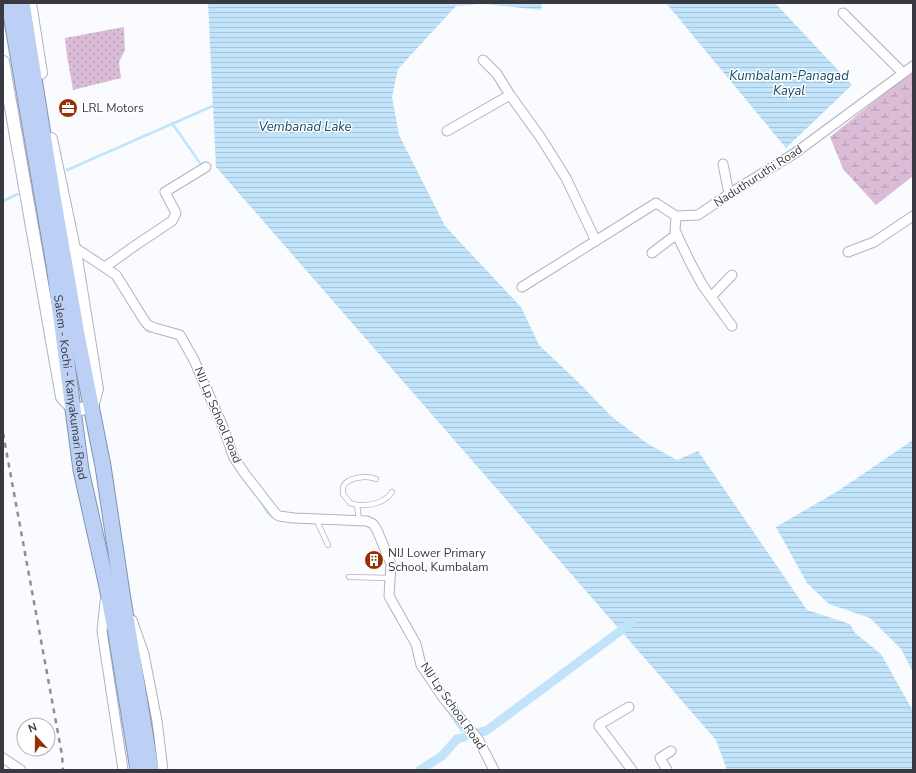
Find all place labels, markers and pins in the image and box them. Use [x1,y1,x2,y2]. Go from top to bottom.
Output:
office icon: LRL Motors [57,97,79,119]
place label: LRL Motors [82,100,144,116]
place label: NIJ Lower Primary School, Kumbalam [388,545,489,575]
building icon: NIJ Lower Primary School, Kumbalam [363,549,385,571]

